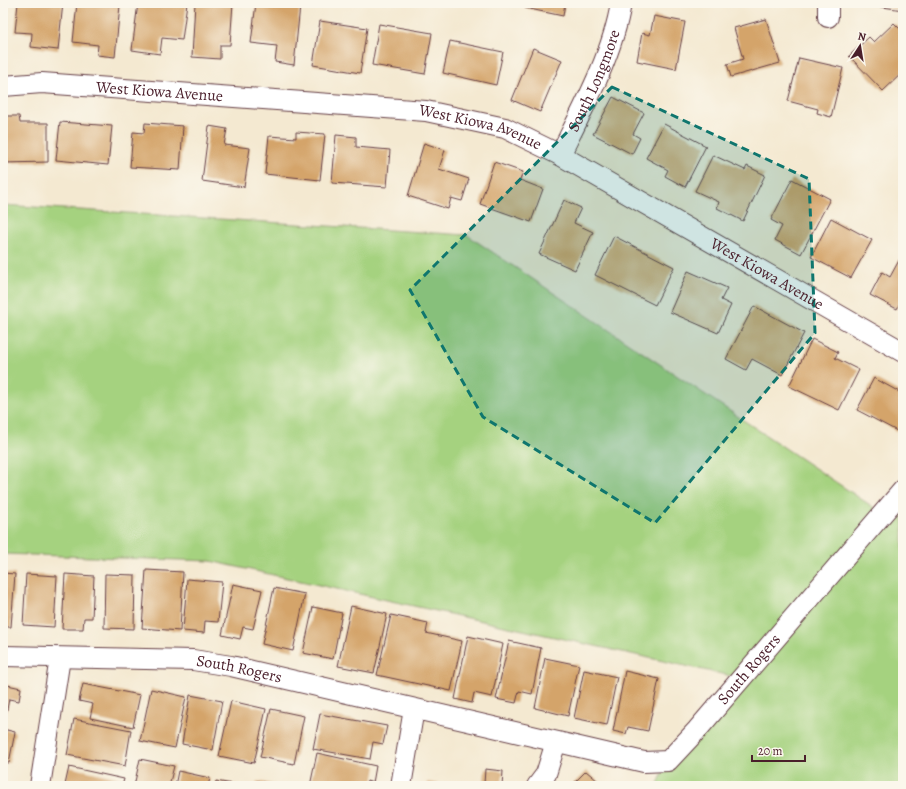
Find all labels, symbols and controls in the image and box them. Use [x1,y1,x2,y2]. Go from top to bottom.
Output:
north arrow [840,26,880,66]
street label: South Longmore [562,27,625,136]
text: N [856,29,867,45]
street label: West Kiowa Avenue [94,76,224,107]
street label: West Kiowa Avenue [416,99,546,155]
street label: West Kiowa Avenue [705,232,828,315]
street label: South Rogers [712,629,786,709]
street label: South Rogers [195,650,284,688]
scale bar [752,737,805,763]
text: 20 m [758,743,782,759]

